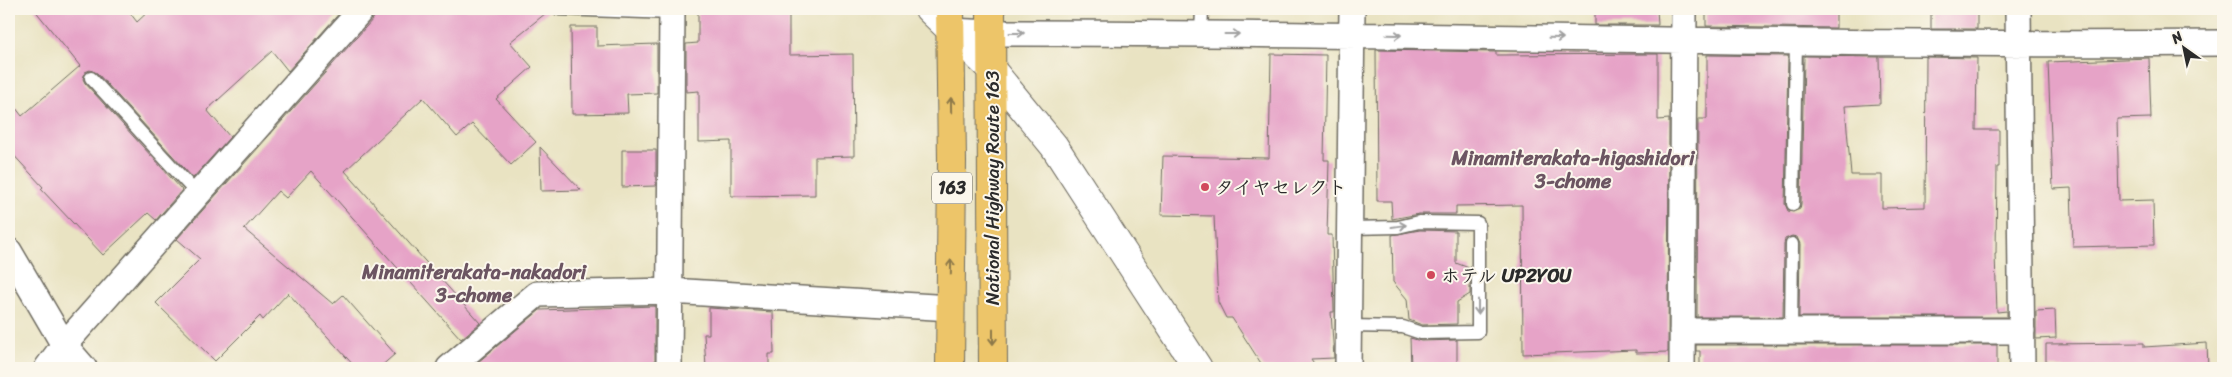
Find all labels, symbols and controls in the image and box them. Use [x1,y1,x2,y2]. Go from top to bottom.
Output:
north arrow [2160,22,2210,72]
text: N [2165,24,2188,51]
one-way arrow [1008,28,1024,38]
one-way arrow [1223,29,1239,39]
one-way arrow [1386,31,1402,40]
one-way arrow [1548,33,1564,43]
street label: National Highway Route 163 [976,70,1009,305]
one-way arrow [947,97,956,113]
district label: Minamiterakata-higashidori 3-chome [1451,141,1696,199]
place label: タイヤセレクト [1215,171,1347,204]
road number: 163 [932,172,972,204]
marker: タイヤセレクト [1199,181,1211,193]
one-way arrow [1391,221,1407,231]
district label: Minamiterakata-nakadori 3-chome [361,255,588,313]
one-way arrow [946,259,956,276]
place label: ホテル UP2YOU [1441,259,1572,292]
marker: ホテル UP2YOU [1425,269,1437,281]
one-way arrow [1473,298,1483,315]
one-way arrow [988,329,998,345]

